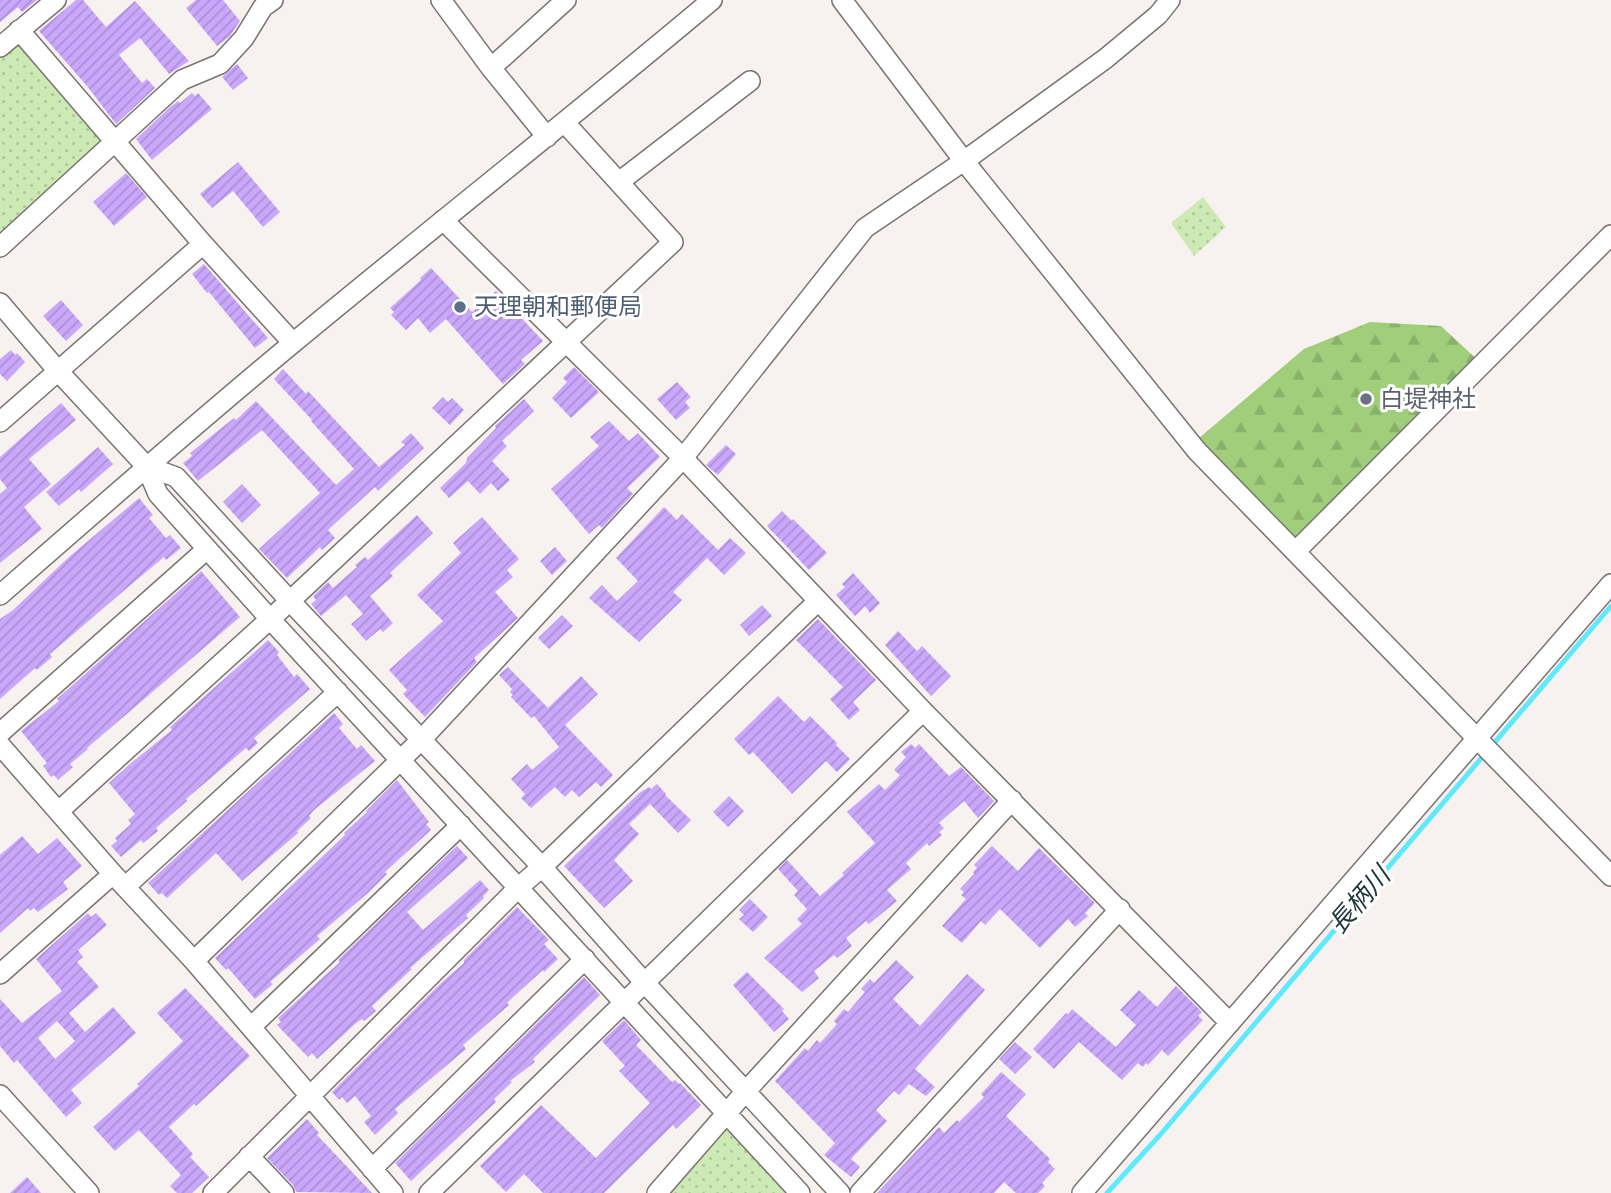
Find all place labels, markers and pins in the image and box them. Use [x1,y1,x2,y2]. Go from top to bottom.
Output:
place label: 天理朝和郵便局 [474,293,642,321]
marker: 天理朝和郵便局 [452,299,468,315]
place label: 白堤神社 [1380,385,1476,413]
marker: 白堤神社 [1358,391,1374,407]

